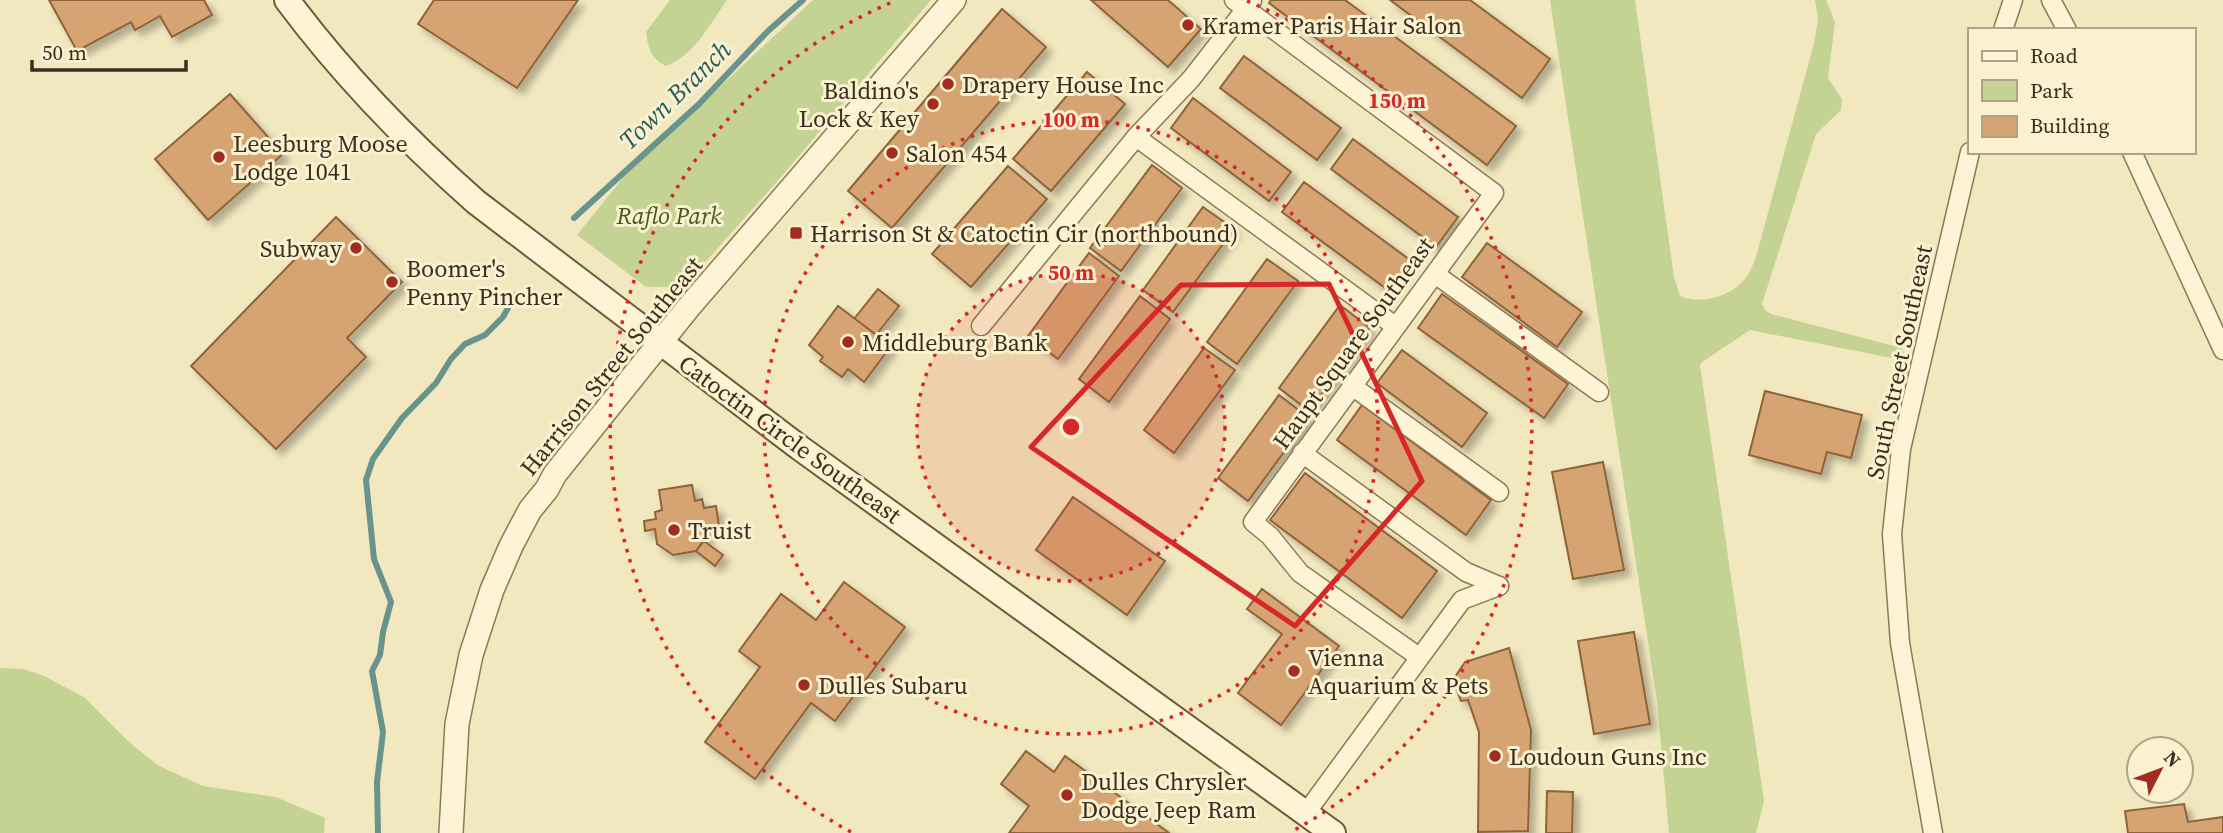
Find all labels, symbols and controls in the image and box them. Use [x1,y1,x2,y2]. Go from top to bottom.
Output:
place label: Kramer Paris Hair Salon [1202,9,1462,42]
marker: Kramer Paris Hair Salon [1180,17,1196,33]
scale bar [32,28,186,72]
legend [1968,28,2195,154]
water label: Town Branch [611,32,739,158]
text: 50 m [42,38,87,67]
text: Road [2030,41,2078,70]
place label: Drapery House Inc [962,68,1164,101]
place label: Baldino's Lock & Key [799,74,920,135]
marker: Drapery House Inc [940,76,956,92]
text: Park [2030,76,2074,105]
text: 150 m [1368,86,1426,115]
marker: Baldino's Lock & Key [925,96,941,112]
text: 100 m [1042,105,1100,134]
text: Building [2030,111,2109,140]
place label: Leesburg Moose Lodge 1041 [233,127,408,188]
place label: Salon 454 [906,137,1007,170]
marker: Salon 454 [884,145,900,161]
marker: Leesburg Moose Lodge 1041 [211,149,227,165]
park label: Raflo Park [616,199,722,232]
place label: Harrison St & Catoctin Cir (northbound) [810,217,1238,250]
marker: Harrison St & Catoctin Cir (northbound) [788,225,804,241]
street label: Haupt Square Southeast [1265,230,1441,456]
place label: Subway [260,232,343,265]
marker: Subway [348,240,364,256]
street label: South Street Southeast [1858,242,1940,482]
street label: Harrison Street Southeast [512,249,710,483]
place label: Boomer's Penny Pincher [406,252,562,313]
text: 50 m [1048,258,1094,287]
marker: Boomer's Penny Pincher [384,274,400,290]
place label: Middleburg Bank [862,326,1048,359]
marker: Middleburg Bank [840,334,856,350]
street label: Catoctin Circle Southeast [672,347,908,531]
centre of rings [1059,415,1083,439]
place label: Truist [688,514,751,547]
marker: Truist [666,522,682,538]
place label: Vienna Aquarium & Pets [1308,641,1488,702]
marker: Vienna Aquarium & Pets [1286,663,1302,679]
place label: Dulles Subaru [818,669,968,702]
marker: Dulles Subaru [796,677,812,693]
north arrow [2125,735,2195,805]
place label: Loudoun Guns Inc [1509,740,1707,773]
text: N [2158,745,2187,773]
marker: Loudoun Guns Inc [1487,748,1503,764]
place label: Dulles Chrysler Dodge Jeep Ram [1081,765,1256,826]
marker: Dulles Chrysler Dodge Jeep Ram [1059,787,1075,803]

